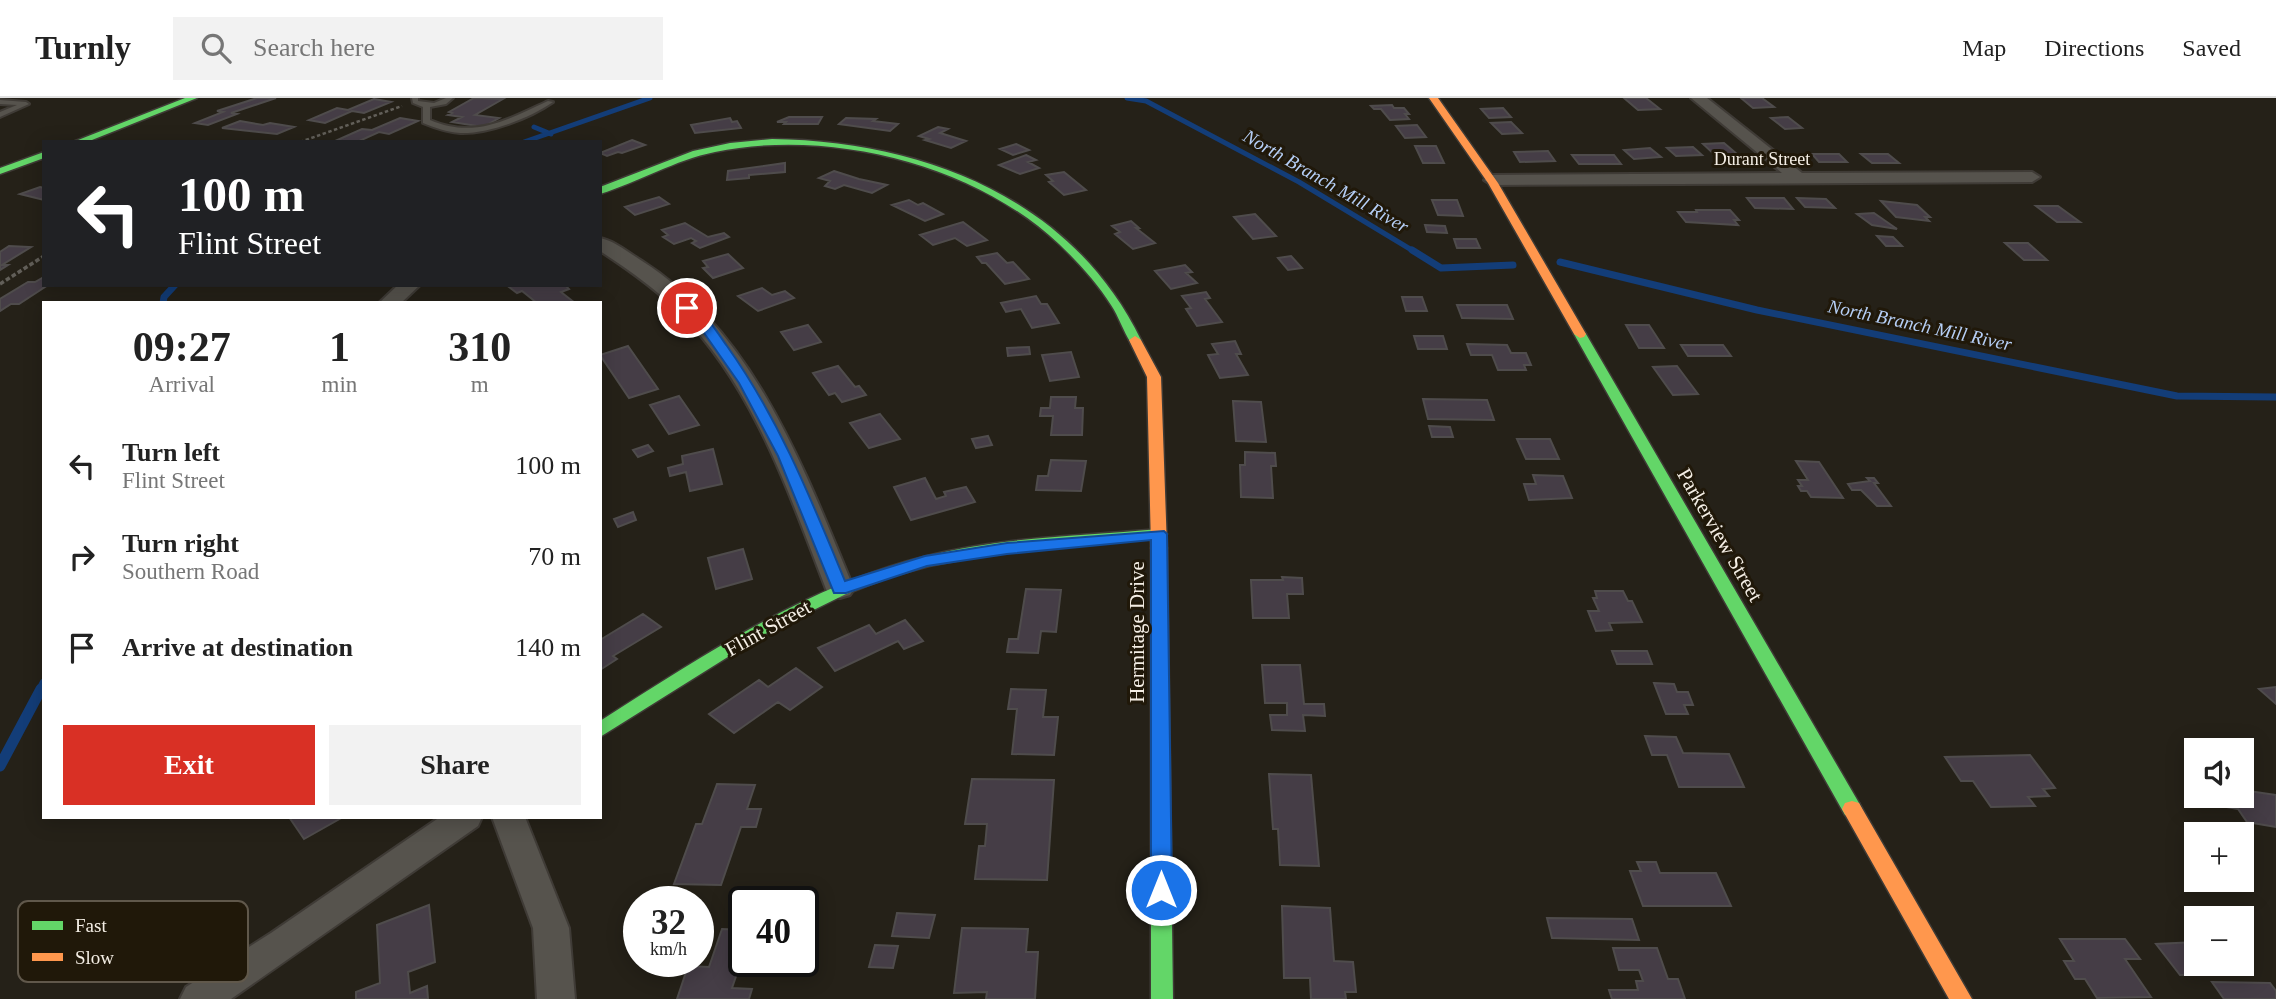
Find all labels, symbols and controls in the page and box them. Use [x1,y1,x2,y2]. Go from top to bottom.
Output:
search box [173,17,663,80]
icon: search [197,29,235,67]
text: Turnly [35,30,131,66]
text: Search here [253,33,375,62]
text: Map [1962,35,2006,61]
text: Directions [2044,35,2144,61]
text: Saved [2182,35,2241,61]
water label: North Branch Mill River [1239,125,1413,237]
street label: Durant Street [1714,149,1810,169]
text: 100 m [178,167,305,222]
icon: left [63,168,154,259]
text: Flint Street [178,225,321,261]
pin [657,278,717,338]
icon: arrive [668,289,706,327]
water label: North Branch Mill River [1825,295,2014,355]
text: 09:27 [133,324,231,370]
text: 1 [329,324,350,370]
text: 310 [448,324,511,370]
text: Arrival [149,372,215,397]
text: min [322,372,357,397]
text: m [471,372,489,397]
text: Turn left [122,438,220,467]
icon: left [63,447,101,485]
text: 100 m [515,451,581,480]
street label: Parkerview Street [1672,464,1768,606]
text: Flint Street [122,468,225,493]
text: Turn right [122,529,239,558]
icon: right [63,538,101,576]
text: 70 m [528,542,581,571]
text: Southern Road [122,559,259,584]
street label: Hermitage Drive [1125,561,1149,703]
street label: Flint Street [721,595,815,661]
icon: arrive [63,629,101,667]
text: Arrive at destination [122,633,353,662]
text: 140 m [515,633,581,662]
button: Exit [63,725,315,805]
button: Share [329,725,581,805]
map controls [2184,738,2254,976]
button: sound [2184,738,2254,808]
button: + [2184,822,2254,892]
position arrow [1124,853,1198,927]
speed limit sign: 40 [728,886,819,977]
legend [18,901,248,982]
text: 32 [651,903,686,942]
button: − [2184,906,2254,976]
text: Fast [75,915,107,936]
text: km/h [650,939,687,959]
text: Slow [75,947,114,968]

